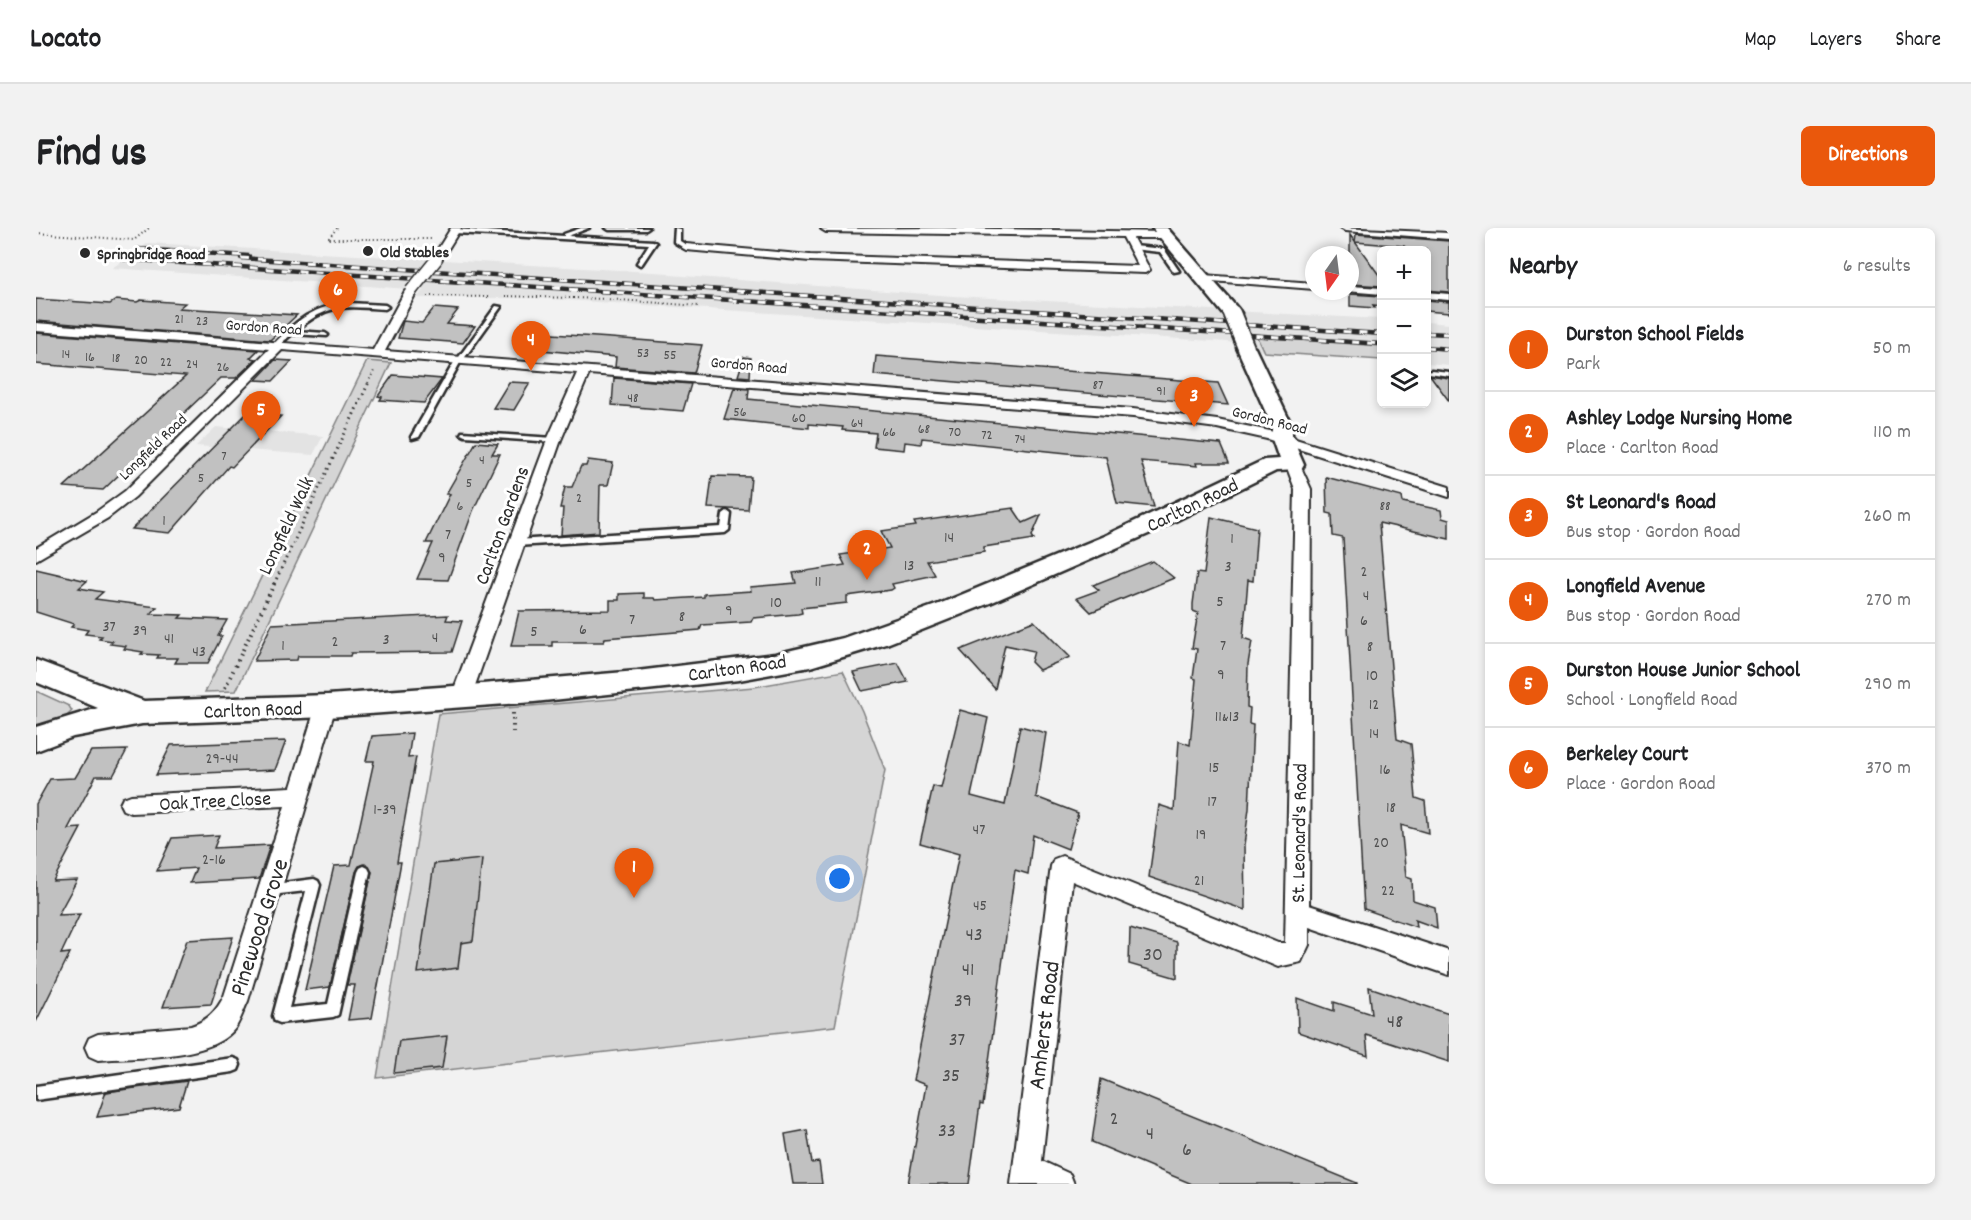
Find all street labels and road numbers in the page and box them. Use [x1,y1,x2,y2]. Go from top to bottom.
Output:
street label: Gordon Road [225,314,303,343]
street label: Gordon Road [710,352,788,381]
street label: Gordon Road [1229,401,1309,442]
street label: Longfield Road [114,409,193,486]
street label: Carlton Gardens [469,463,538,589]
street label: Longfield Walk [253,472,323,580]
street label: Carlton Road [1143,472,1244,541]
street label: Carlton Road [686,649,788,691]
street label: Carlton Road [203,696,303,728]
street label: St. Leonard's Road [1286,763,1316,903]
street label: Oak Tree Close [159,786,272,820]
street label: Pinewood Grove [223,855,299,1001]
street label: Amherst Road [1021,959,1071,1092]

